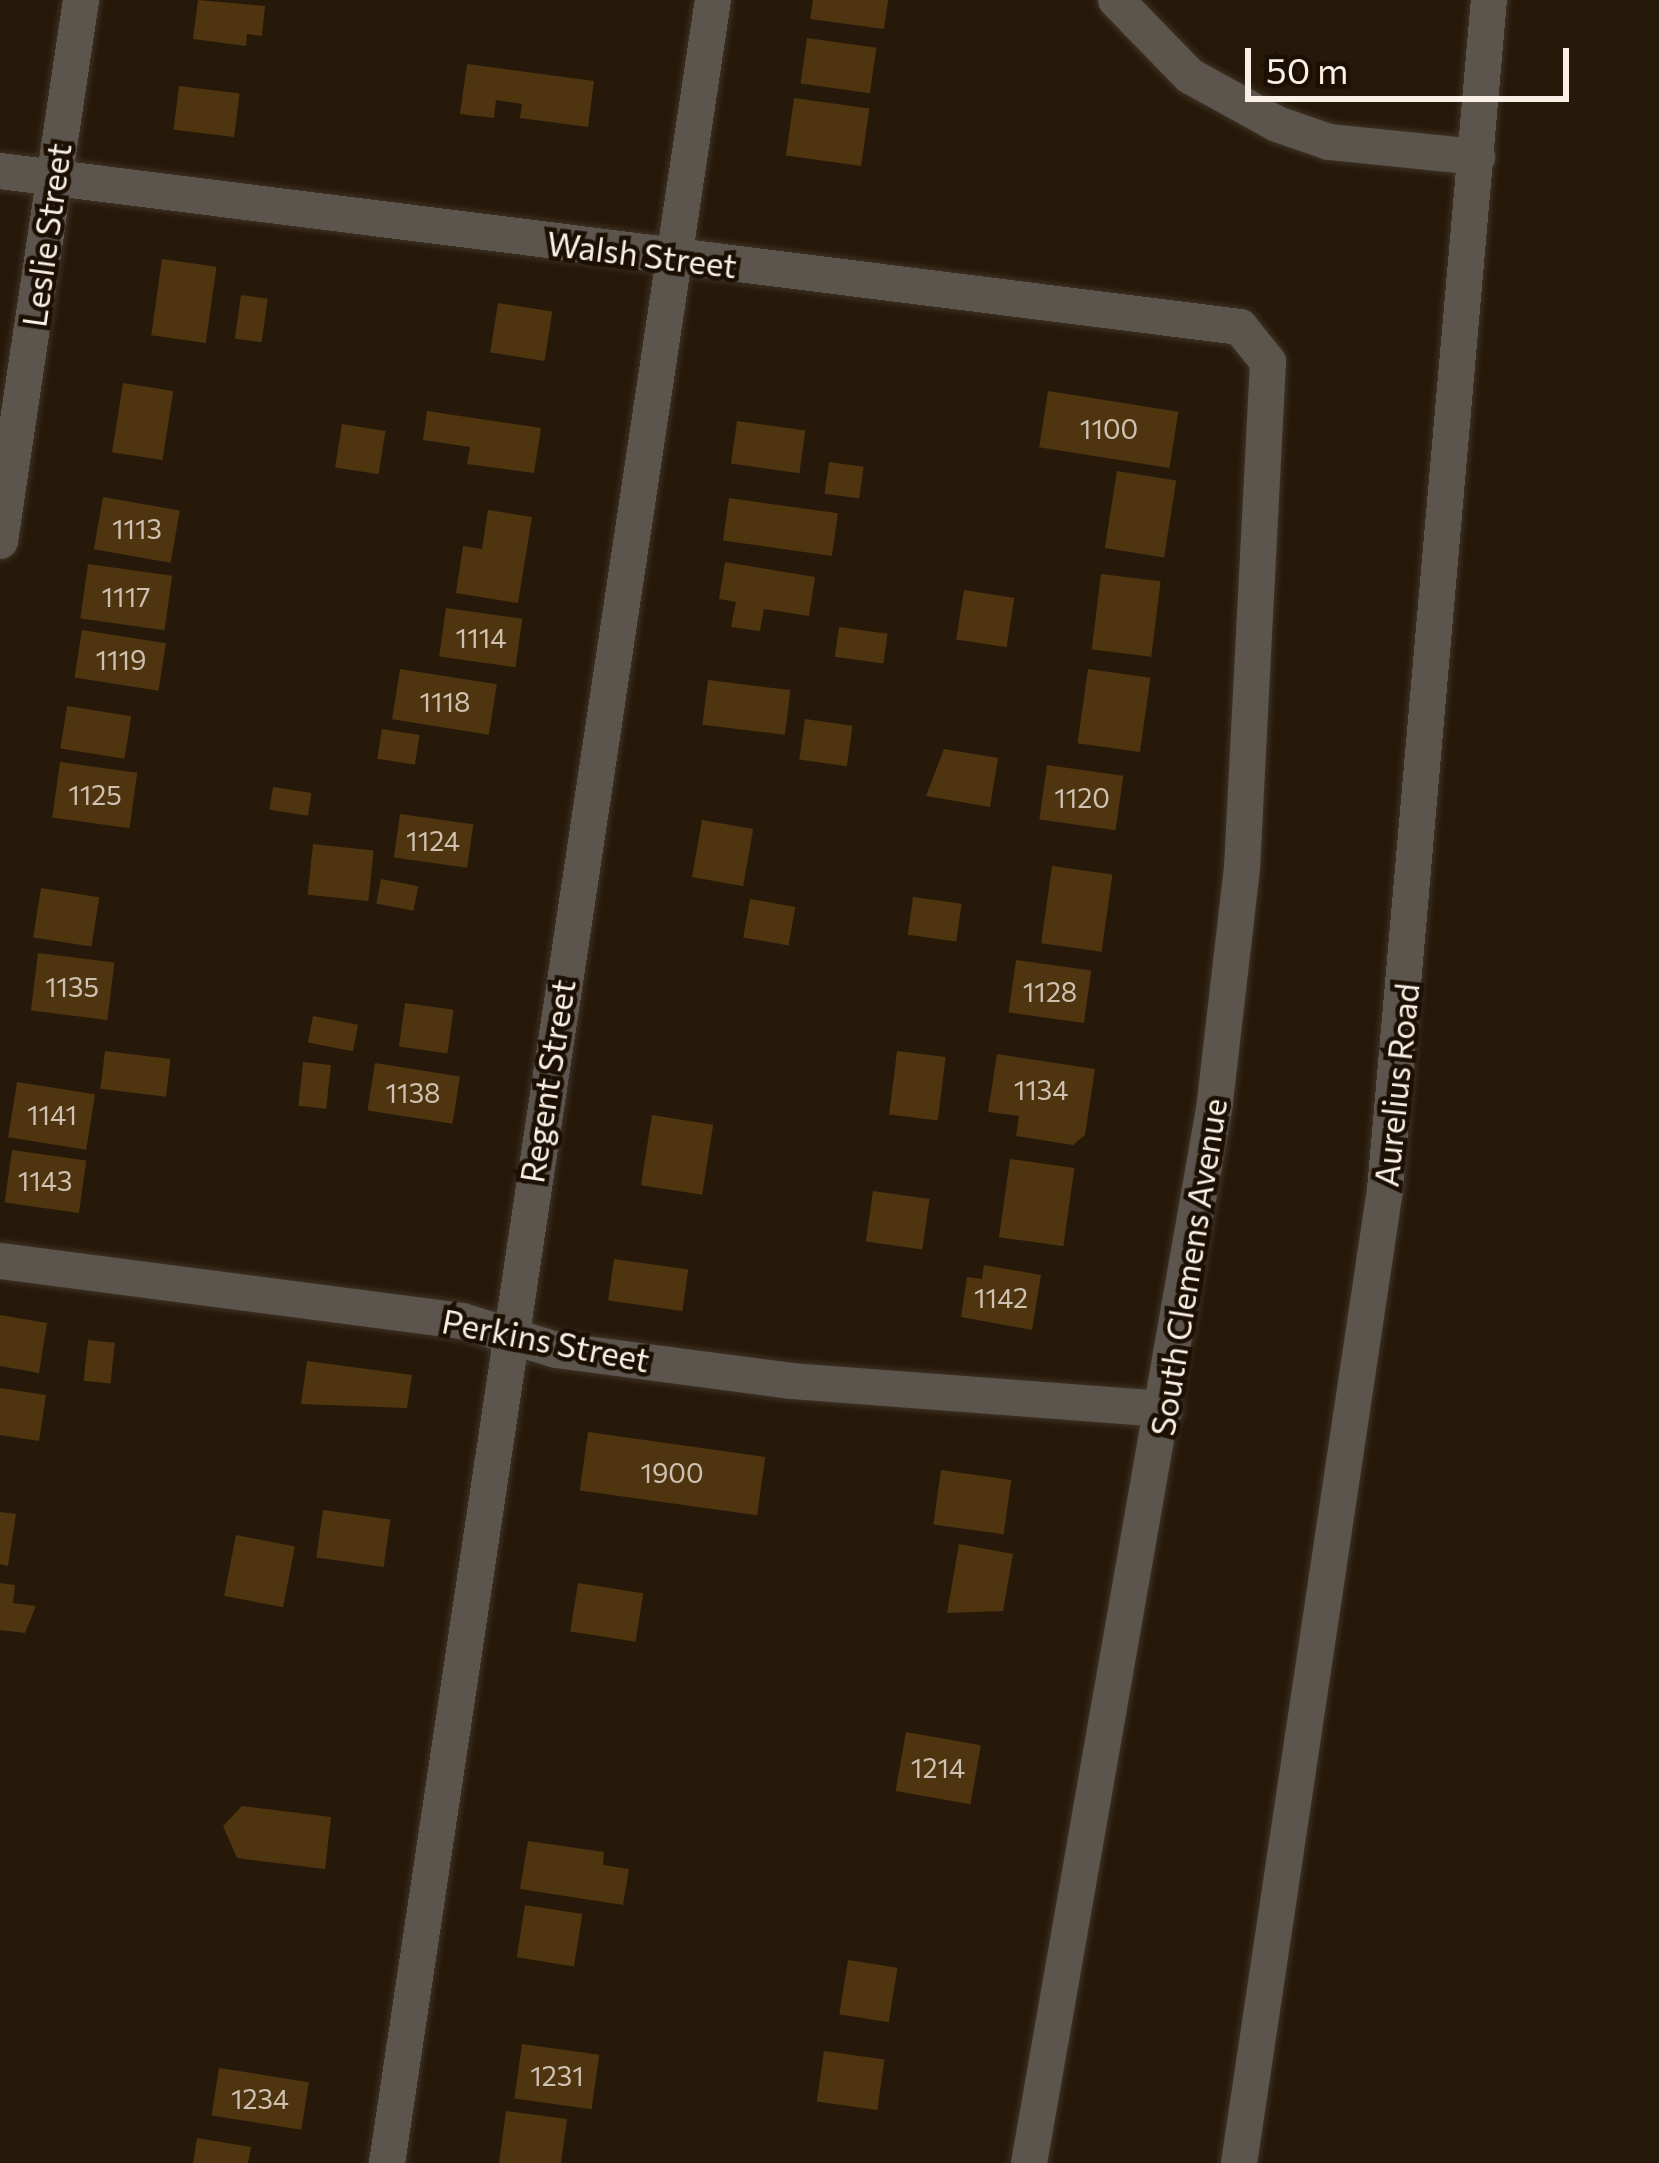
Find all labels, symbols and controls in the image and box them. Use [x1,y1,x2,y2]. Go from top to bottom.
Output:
scale bar [1251,24,1575,98]
text: 50 m [1266,47,1348,91]
street label: Leslie Street [14,141,78,329]
street label: Walsh Street [545,223,739,285]
house number: 1100 [1080,413,1138,445]
house number: 1113 [112,513,162,545]
house number: 1117 [102,581,150,613]
house number: 1114 [456,622,506,654]
house number: 1119 [95,644,147,676]
house number: 1118 [419,686,471,718]
house number: 1125 [68,779,122,811]
house number: 1120 [1054,782,1110,814]
house number: 1124 [406,825,460,857]
house number: 1135 [45,971,99,1003]
street label: Regent Street [511,976,583,1186]
house number: 1128 [1023,976,1077,1008]
street label: Aurelius Road [1366,981,1426,1189]
house number: 1134 [1014,1074,1068,1106]
house number: 1138 [386,1077,440,1109]
street label: South Clemens Avenue [1142,1095,1234,1439]
house number: 1141 [27,1099,77,1131]
house number: 1143 [18,1165,72,1197]
house number: 1142 [974,1282,1028,1314]
street label: Perkins Street [439,1300,653,1380]
house number: 1900 [640,1457,704,1489]
house number: 1214 [911,1752,965,1784]
house number: 1231 [530,2060,584,2092]
house number: 1234 [231,2083,289,2115]

